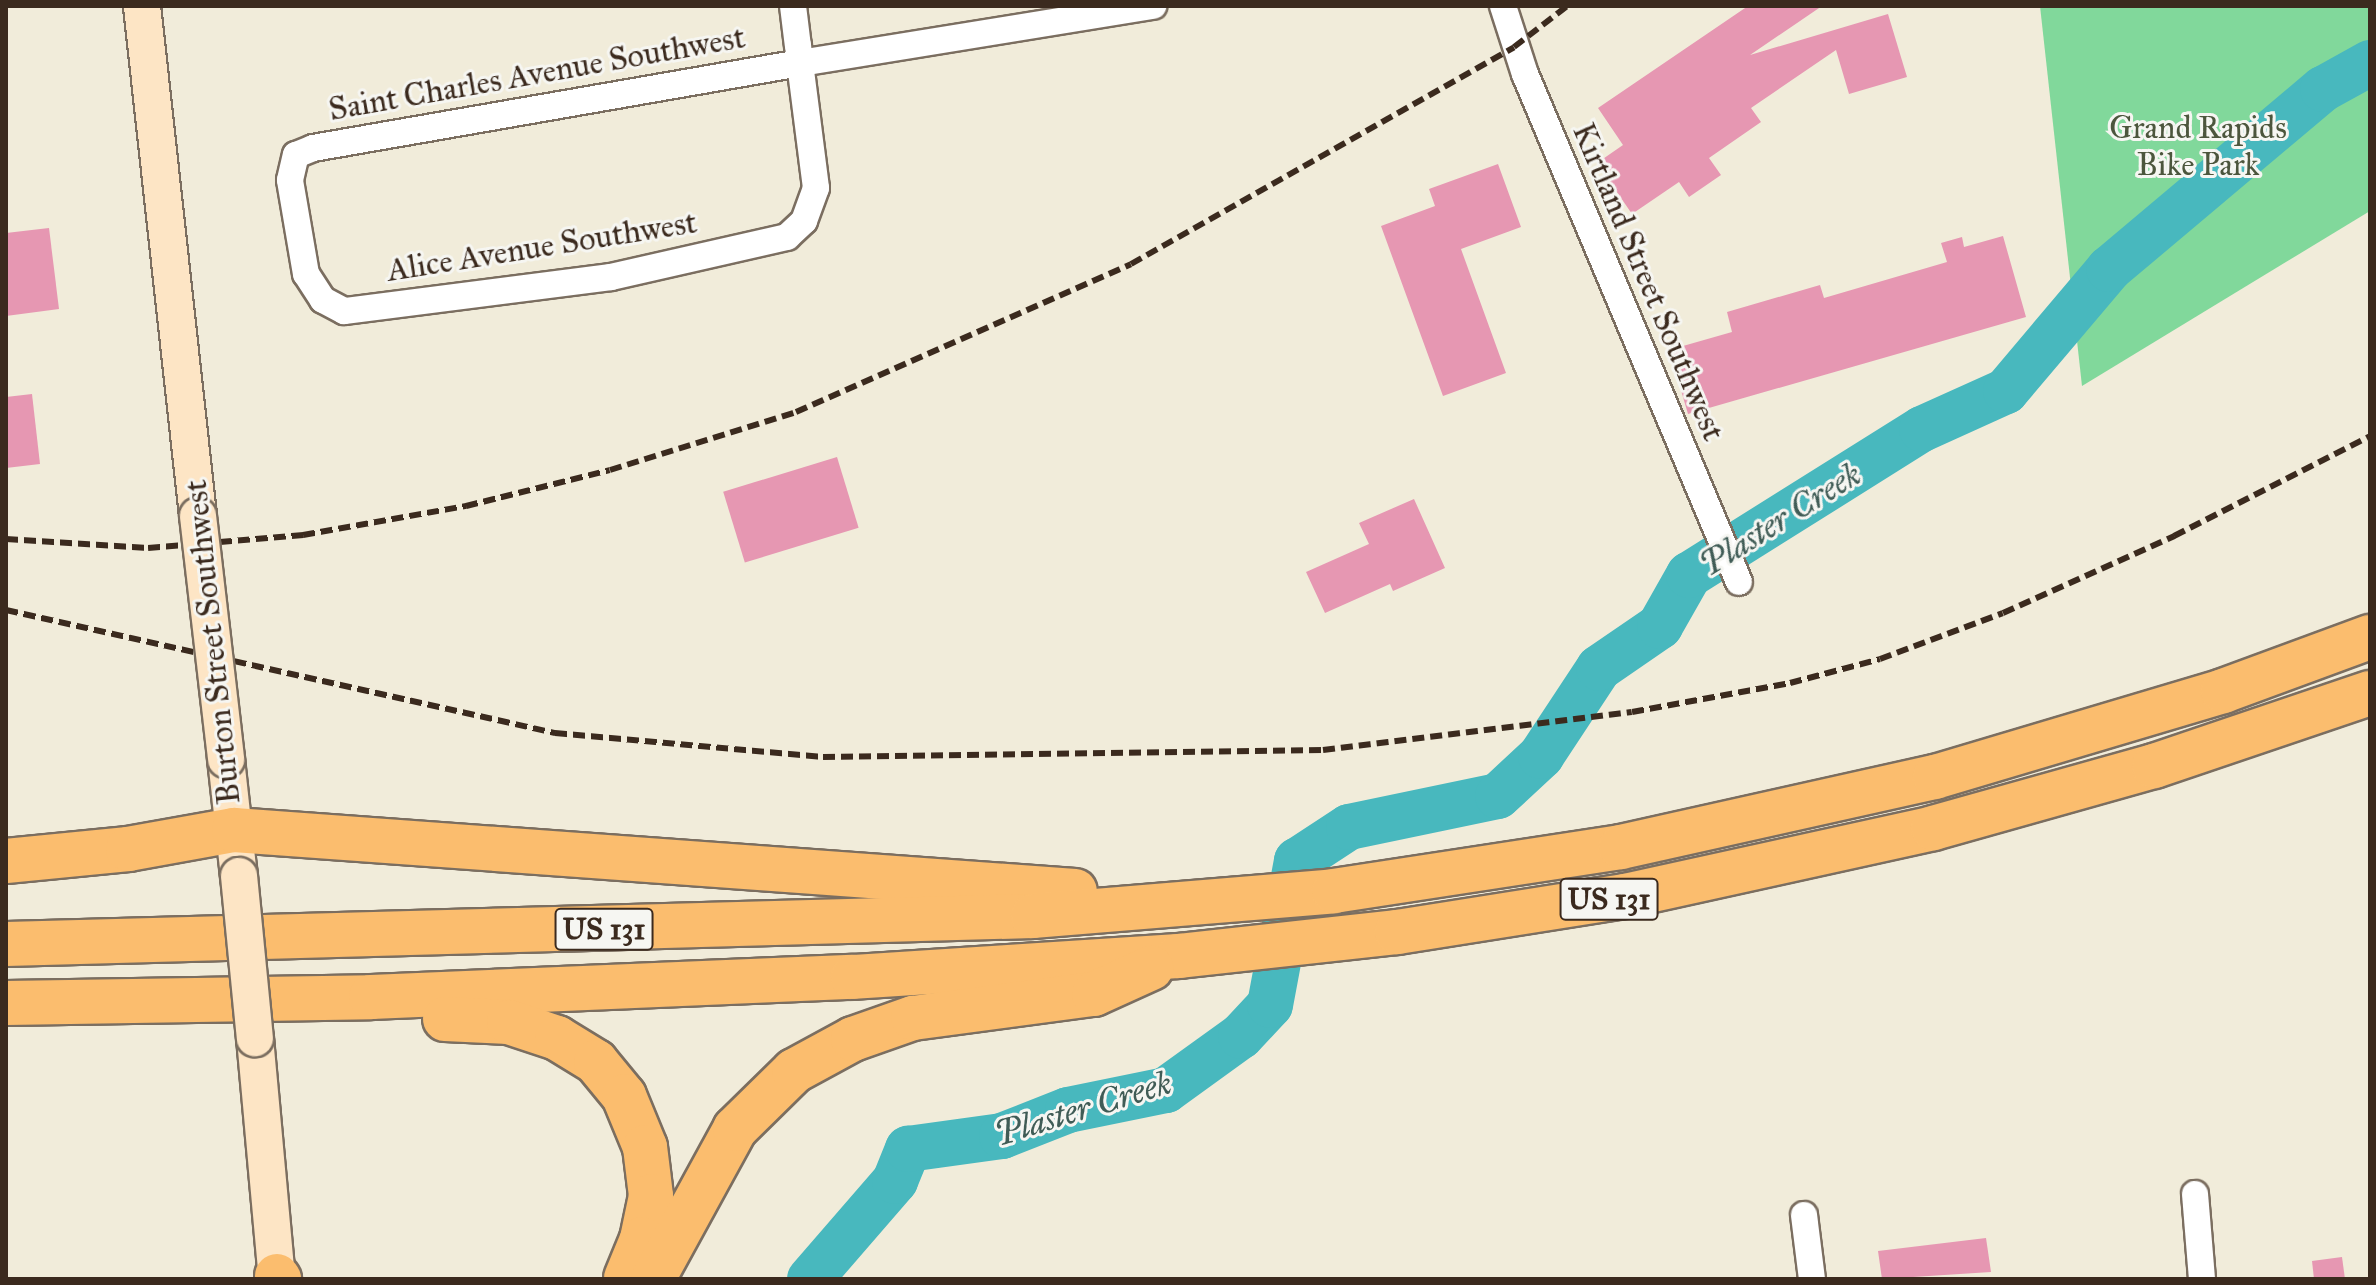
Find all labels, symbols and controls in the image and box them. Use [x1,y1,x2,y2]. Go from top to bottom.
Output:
street label: Saint Charles Avenue Southwest [326,18,748,130]
park label: Grand Rapids Bike Park [2109,110,2287,185]
street label: Kirtland Street Southwest [1564,117,1732,447]
street label: Alice Avenue Southwest [384,204,700,290]
water label: Plaster Creek [1692,453,1868,585]
street label: Burton Street Southwest [177,478,249,806]
road number: US 131 [1559,873,1659,925]
road number: US 131 [554,903,654,955]
water label: Plaster Creek [990,1062,1176,1154]

